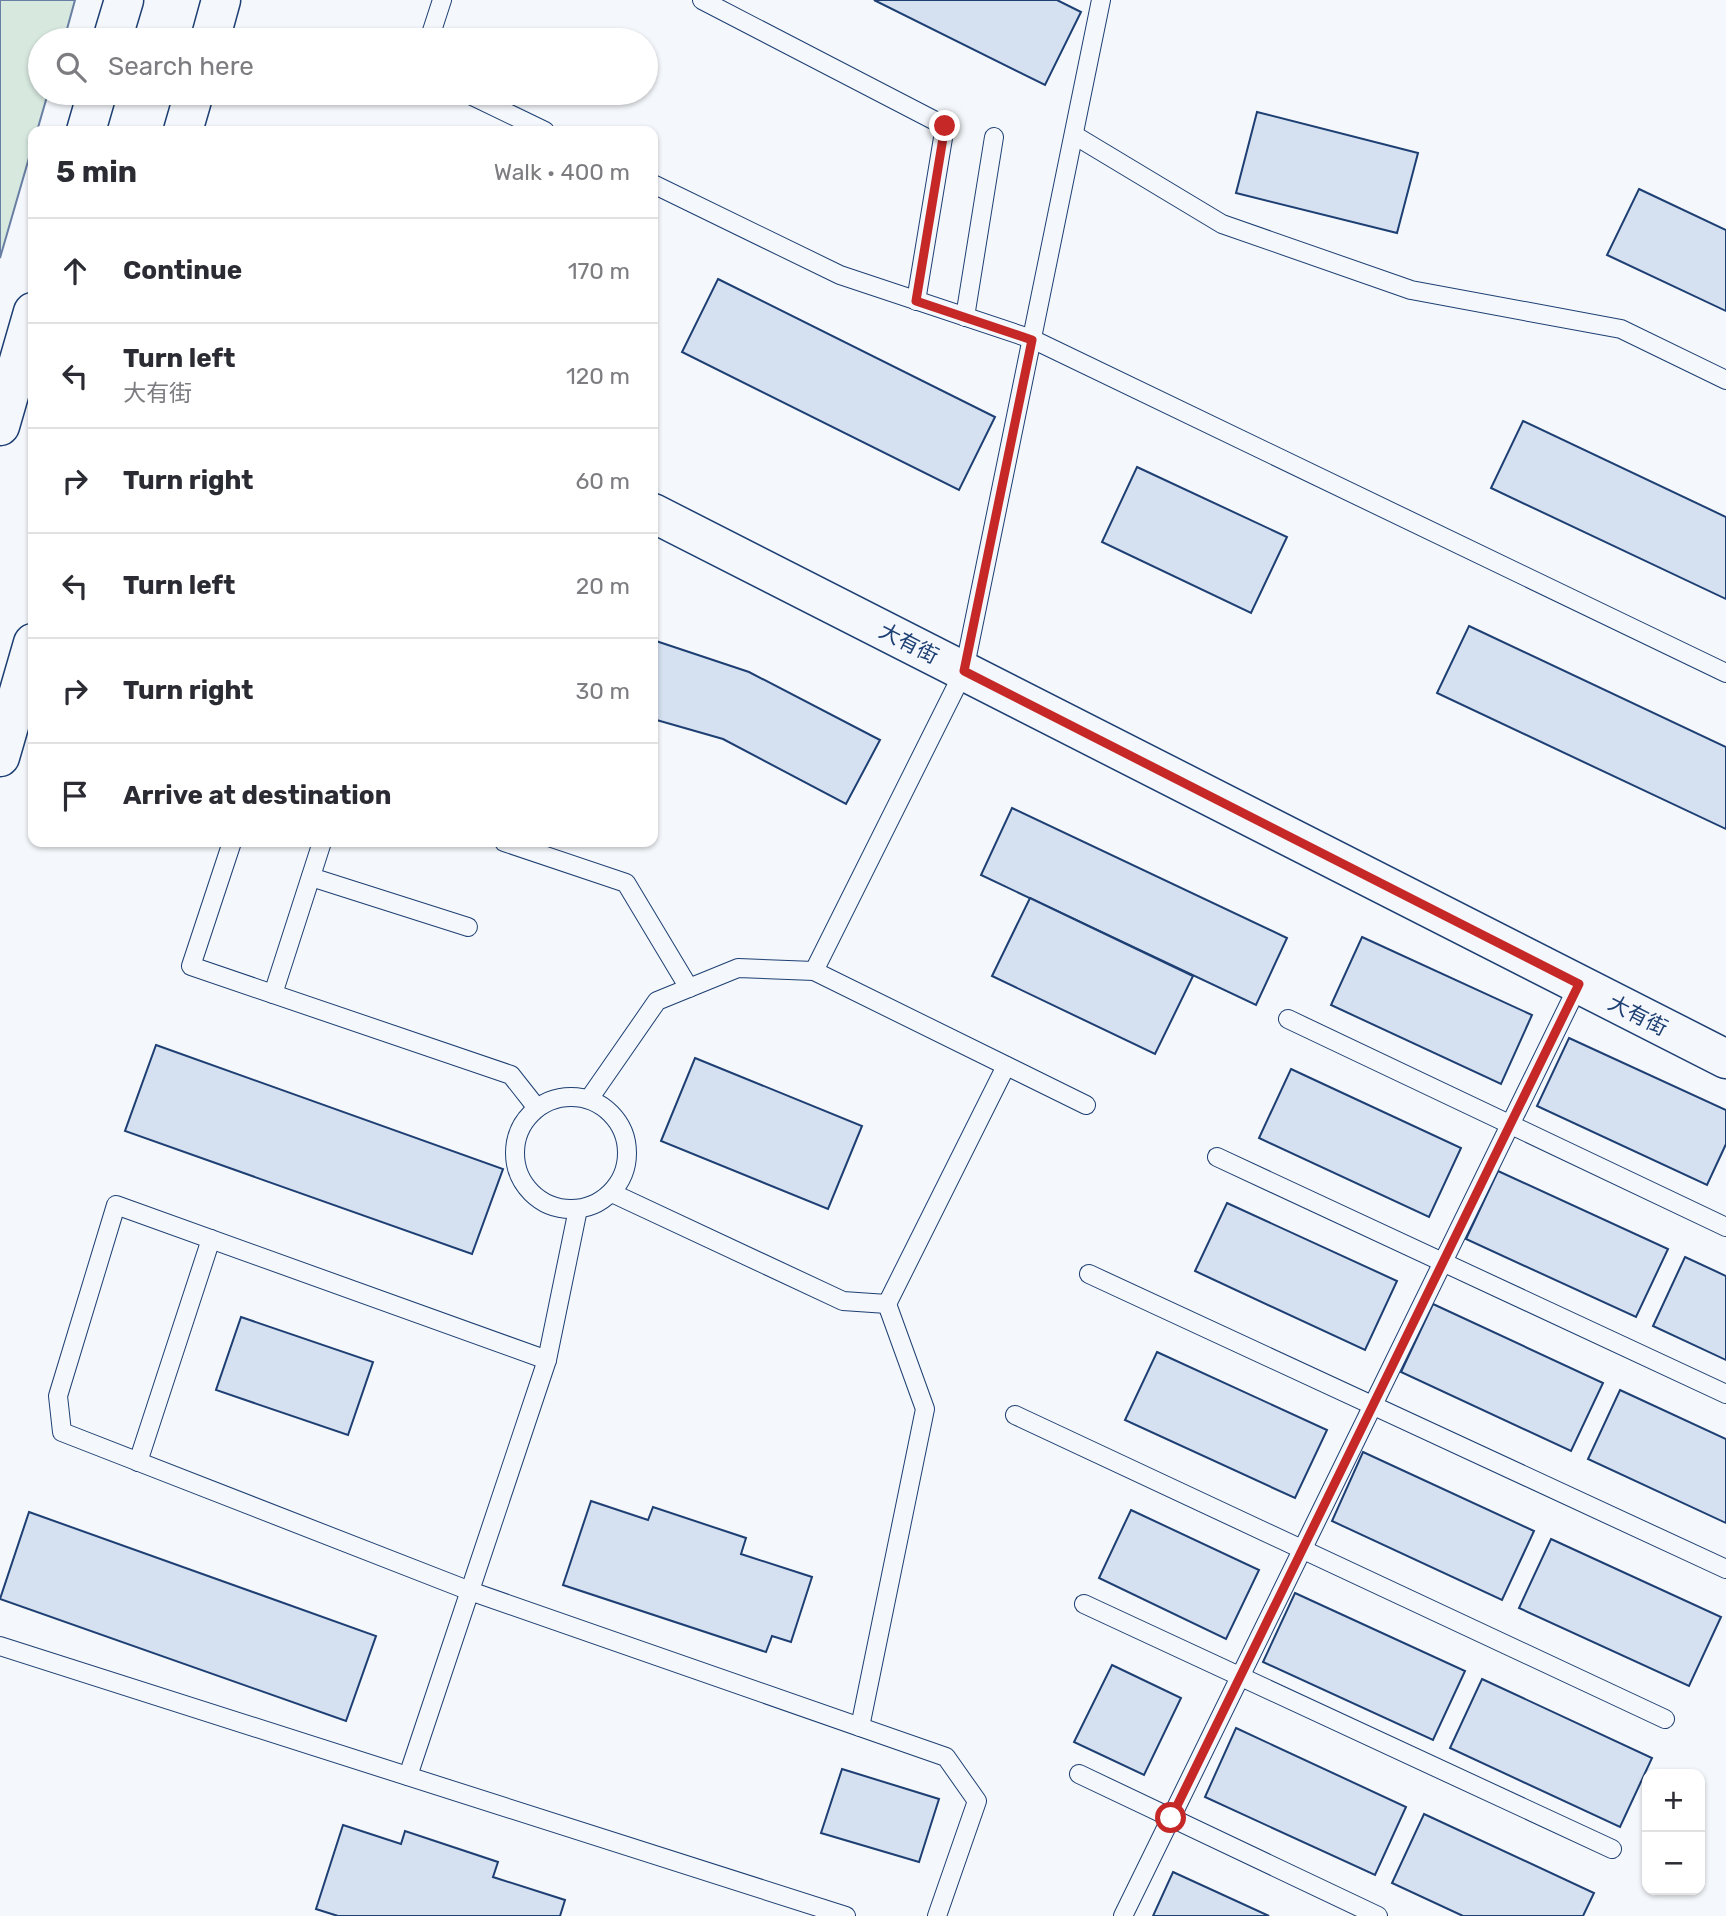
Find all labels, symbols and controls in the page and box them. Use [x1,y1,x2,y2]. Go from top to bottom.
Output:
search box [28,28,658,105]
icon: search [52,48,90,86]
text: Search here [108,51,254,82]
route end [929,110,960,141]
text: 5 min [56,154,137,190]
text: Walk · 400 m [494,158,630,186]
icon: ahead [56,252,94,290]
text: Continue [123,255,242,286]
text: 170 m [568,257,630,285]
text: Turn left [123,343,235,374]
icon: left [56,357,94,395]
text: 120 m [566,362,630,390]
text: 大有街 [123,379,192,407]
icon: right [56,462,94,500]
text: Turn right [123,465,253,496]
text: 60 m [575,467,630,495]
icon: left [56,567,94,605]
text: Turn left [123,570,235,601]
text: 20 m [576,572,630,600]
street label: 大有街 [875,618,943,668]
icon: right [56,672,94,710]
text: Turn right [123,675,253,706]
text: 30 m [575,677,630,705]
icon: arrive [56,777,94,815]
text: Arrive at destination [123,780,391,811]
street label: 大有街 [1604,990,1672,1040]
map controls [1642,1769,1705,1895]
button: + [1642,1769,1705,1832]
route start [1155,1802,1186,1833]
button: − [1642,1832,1705,1895]

